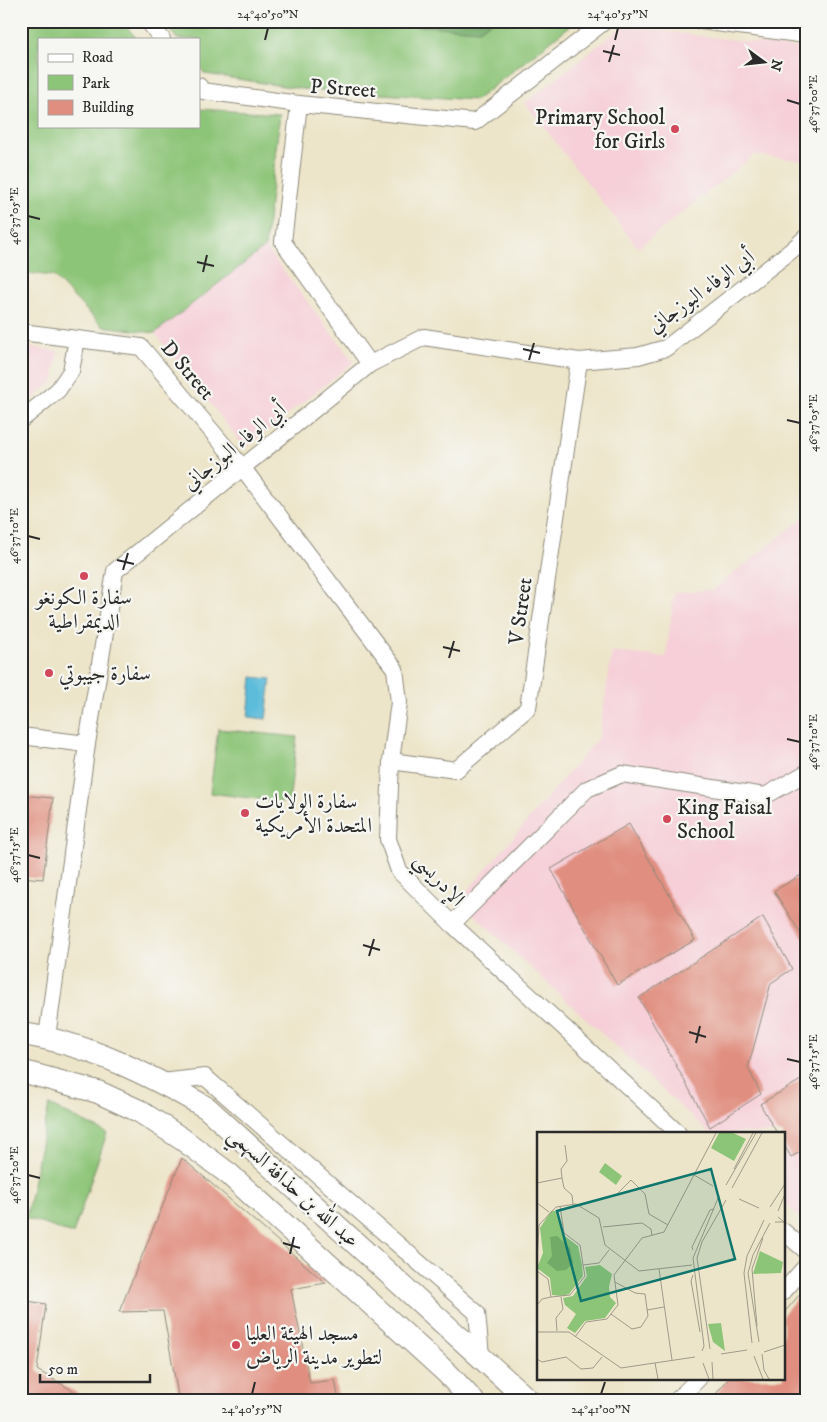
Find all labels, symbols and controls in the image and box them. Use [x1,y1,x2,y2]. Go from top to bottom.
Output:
text: 24°40'50"N [237,7,299,22]
text: 24°40'55"N [588,7,649,22]
legend [38,38,200,128]
north arrow [740,38,790,88]
text: Road [82,48,114,67]
text: N [765,57,786,73]
text: Park [82,74,111,93]
street label: P Street [309,74,377,104]
text: 46°37'00"E [806,74,821,133]
text: Building [82,98,134,117]
place label: Primary School for Girls [535,105,666,155]
marker: Primary School for Girls [669,123,681,135]
text: 46°37'05"E [7,187,22,245]
street label: أبي الوفاء البوزجاني [641,242,762,342]
street label: D Street [155,336,220,406]
text: 46°37'05"E [806,394,821,452]
street label: أبي الوفاء البوزجاني [176,395,294,499]
text: 46°37'10"E [7,507,22,564]
marker: سفارة الكونغو الديمقراطية [78,570,90,582]
street label: V Street [503,576,539,647]
place label: سفارة الكونغو الديمقراطية [34,585,132,635]
place label: سفارة جيبوتي [59,661,151,690]
marker: سفارة جيبوتي [43,667,55,679]
text: 46°37'10"E [806,713,821,770]
place label: سفارة الولايات المتحدة الأمريكية [255,789,372,840]
place label: King Faisal School [677,795,772,845]
marker: سفارة الولايات المتحدة الأمريكية [239,807,251,819]
marker: King Faisal School [661,813,673,825]
text: 46°37'15"E [7,827,22,883]
street label: الإدريسي [404,847,470,916]
text: 46°37'15"E [806,1034,821,1090]
street label: عبد الله بن حذافة السهمي [218,1118,368,1258]
inset map [537,1132,784,1380]
text: 46°37'20"E [7,1146,22,1204]
place label: مسجد الهيئة العليا لتطوير مدينة الرياض [246,1321,382,1371]
marker: مسجد الهيئة العليا لتطوير مدينة الرياض [230,1339,242,1351]
scale bar [40,1352,150,1384]
text: 50 m [48,1360,78,1379]
text: 24°40'55"N [222,1402,283,1417]
text: 24°41'00"N [571,1402,631,1417]

